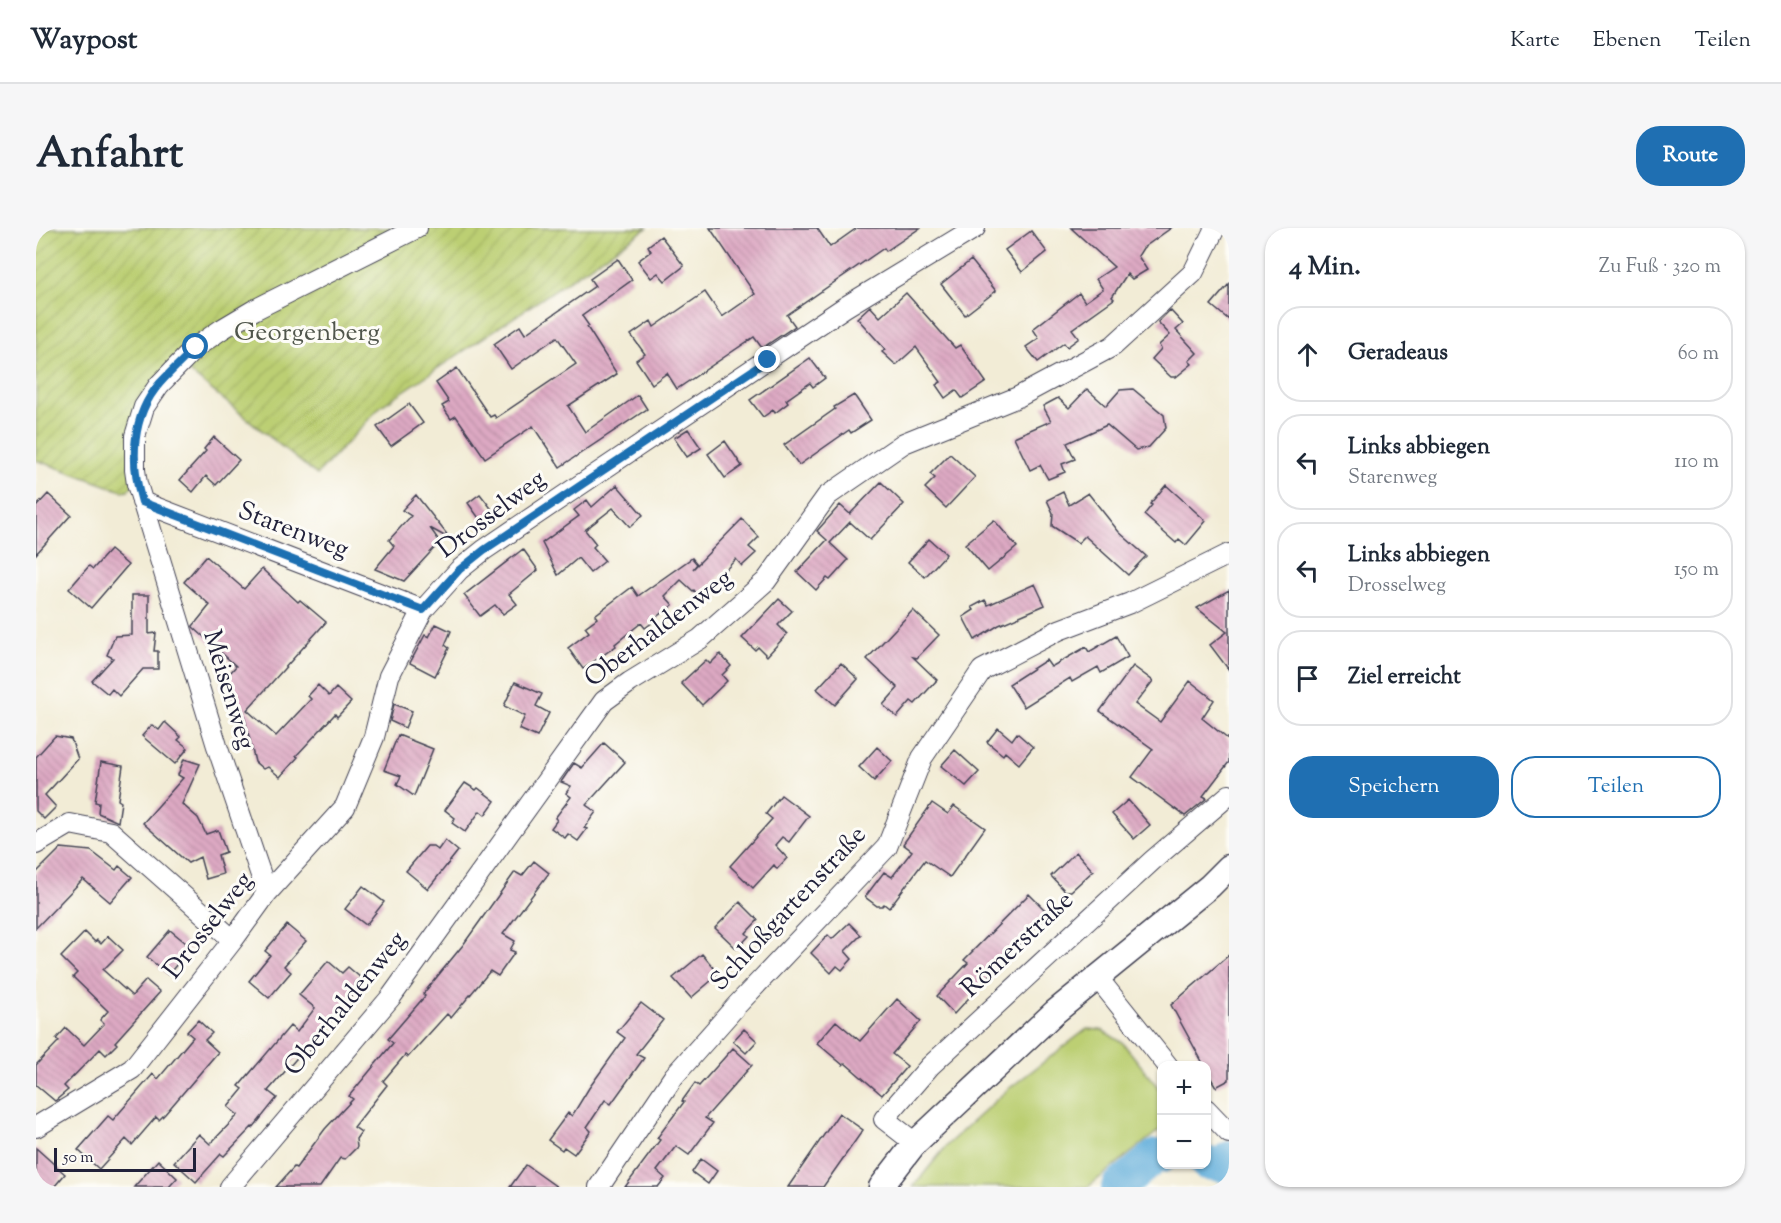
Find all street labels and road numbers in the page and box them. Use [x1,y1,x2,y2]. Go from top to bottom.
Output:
street label: Drosselweg [430,462,554,568]
street label: Starenweg [232,493,354,569]
street label: Oberhaldenweg [577,561,741,697]
street label: Meisenweg [192,626,264,754]
street label: Schloßgartenstraße [702,818,876,1000]
street label: Drosselweg [155,864,263,988]
street label: Römerstraße [953,883,1083,1007]
street label: Oberhaldenweg [276,924,416,1084]

